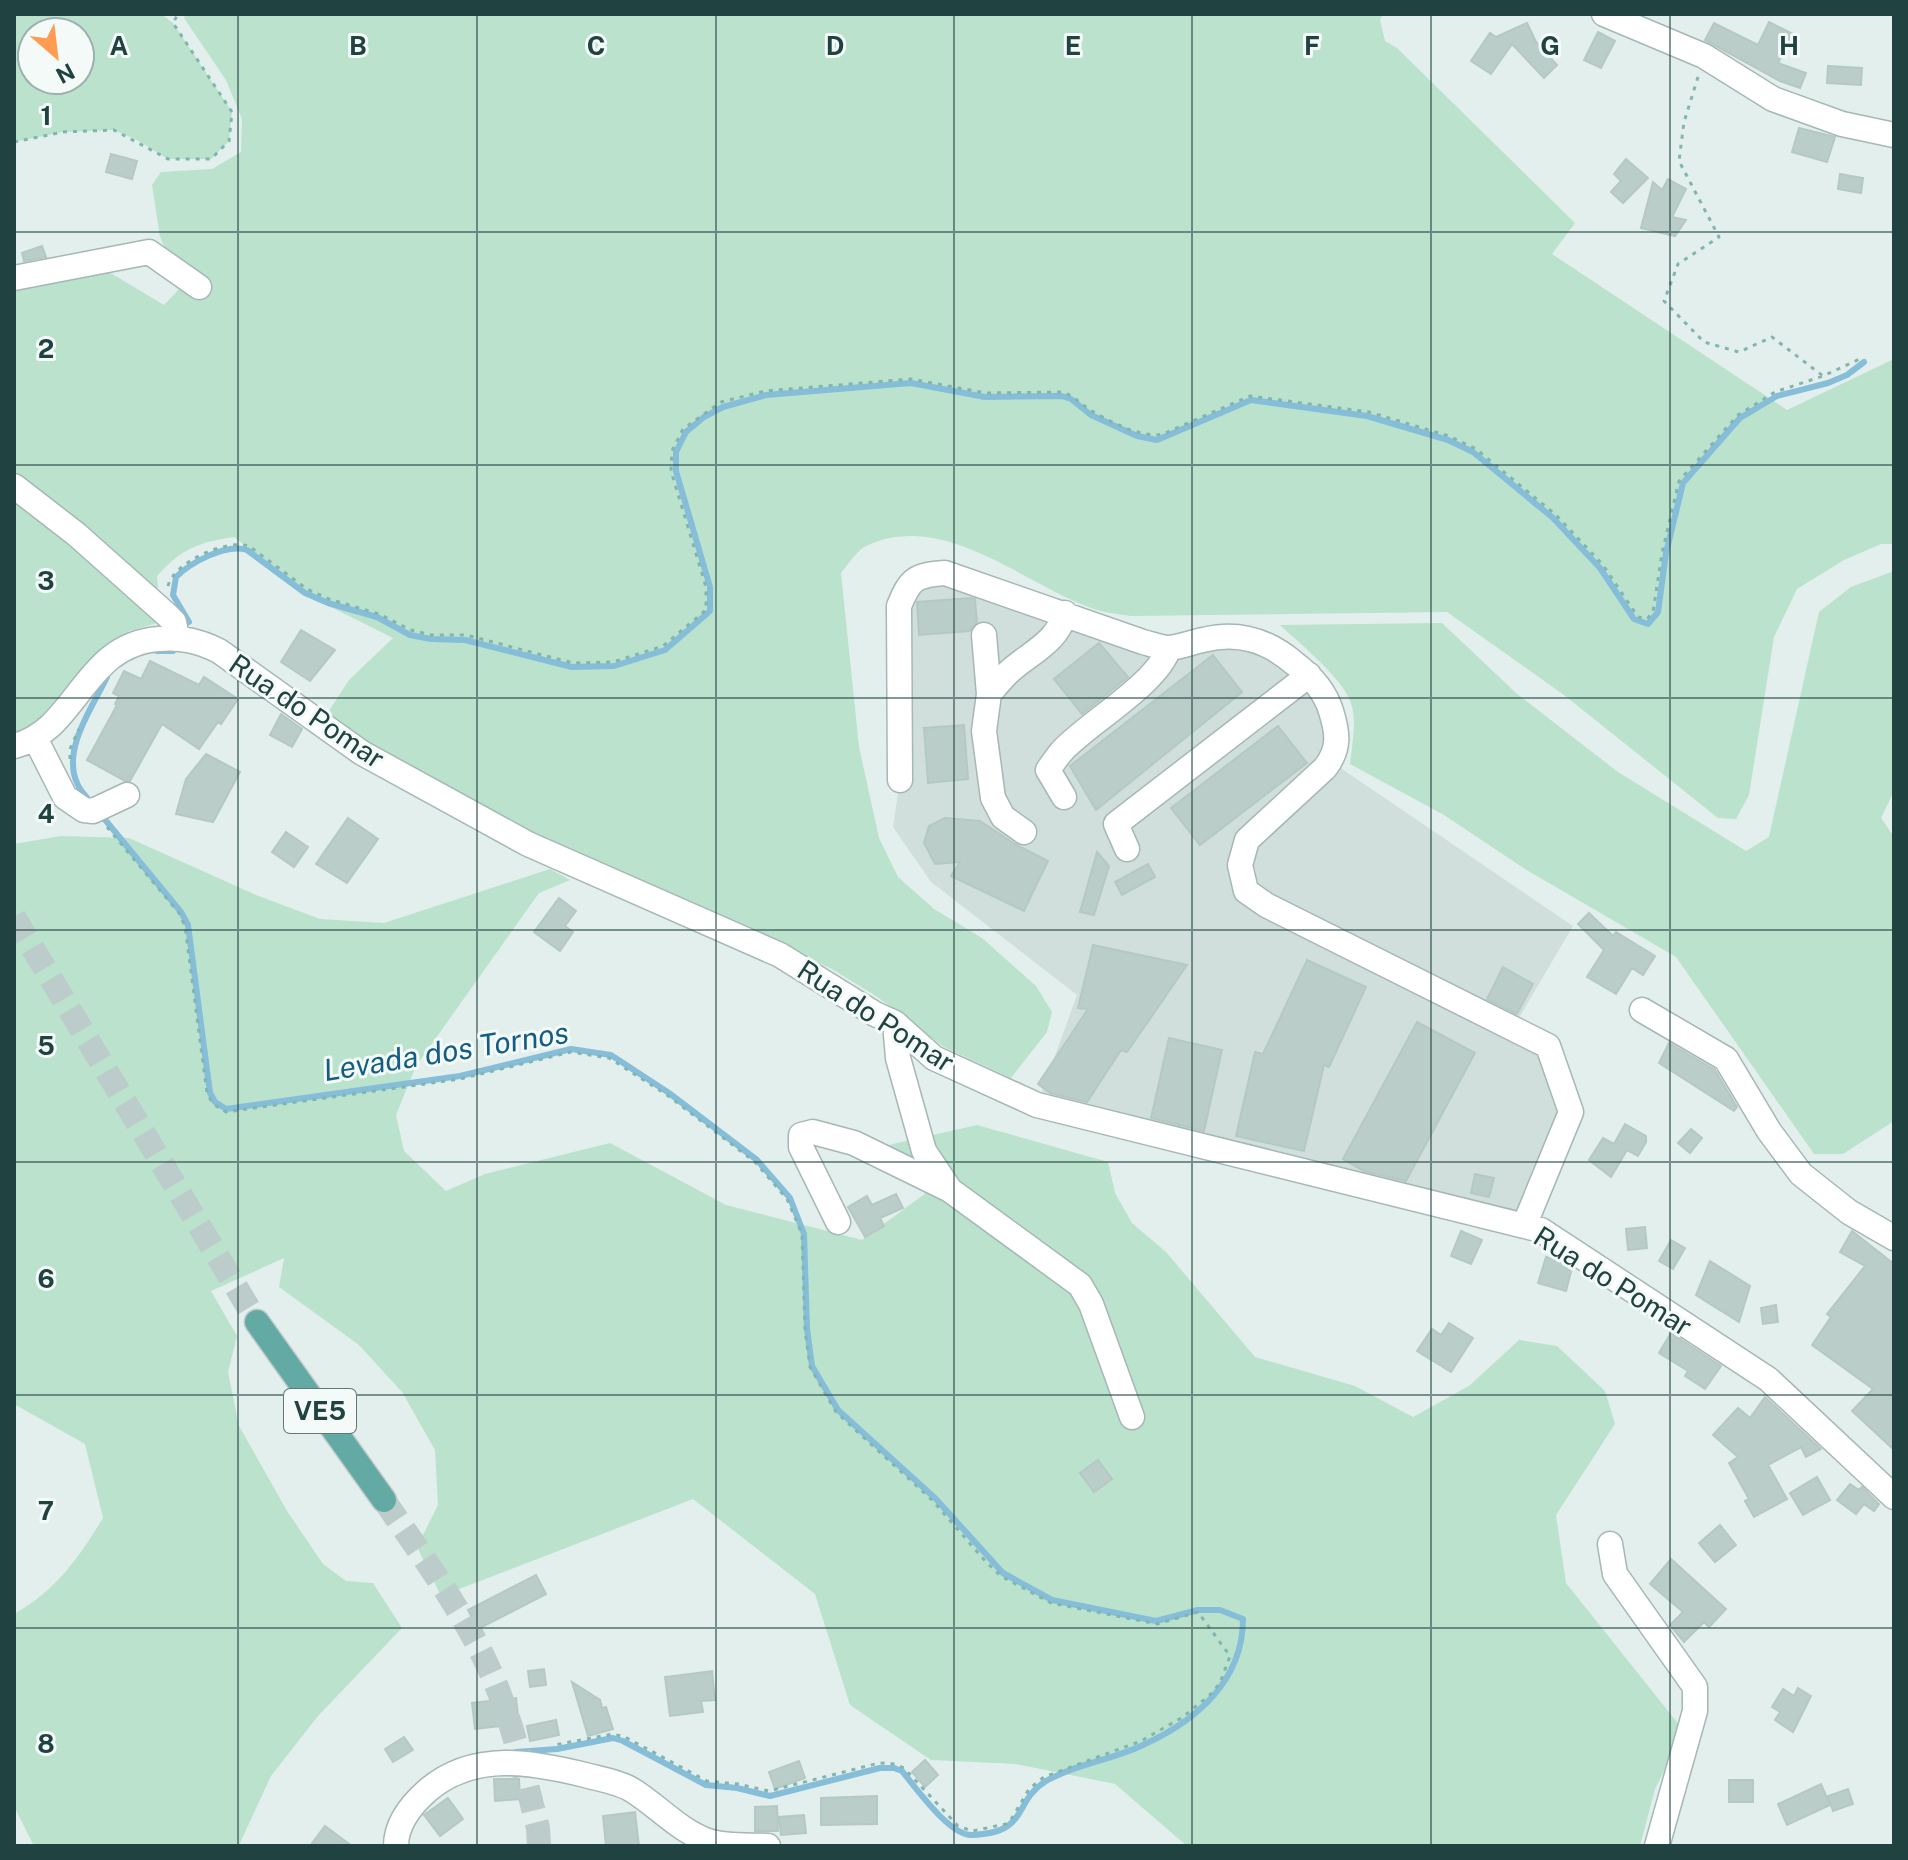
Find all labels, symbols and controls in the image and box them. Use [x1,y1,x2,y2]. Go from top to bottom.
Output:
north arrow [16,16,96,96]
text: A [110,30,129,61]
text: B [349,30,367,61]
text: C [587,30,605,61]
text: D [826,30,844,61]
text: E [1065,30,1081,61]
text: F [1304,30,1320,61]
text: G [1540,30,1560,61]
text: H [1779,30,1799,61]
text: N [52,58,79,89]
text: 1 [40,100,52,131]
text: 2 [38,333,54,364]
text: 3 [37,565,55,596]
street label: Rua do Pomar [223,647,391,775]
text: 4 [37,798,55,829]
street label: Rua do Pomar [792,953,961,1078]
water label: Levada dos Tornos [321,1014,571,1088]
text: 5 [37,1030,55,1061]
street label: Rua do Pomar [1528,1219,1698,1342]
text: 6 [37,1263,55,1294]
road number: VE5 [284,1389,356,1433]
text: 7 [38,1495,54,1526]
text: 8 [37,1728,55,1759]

